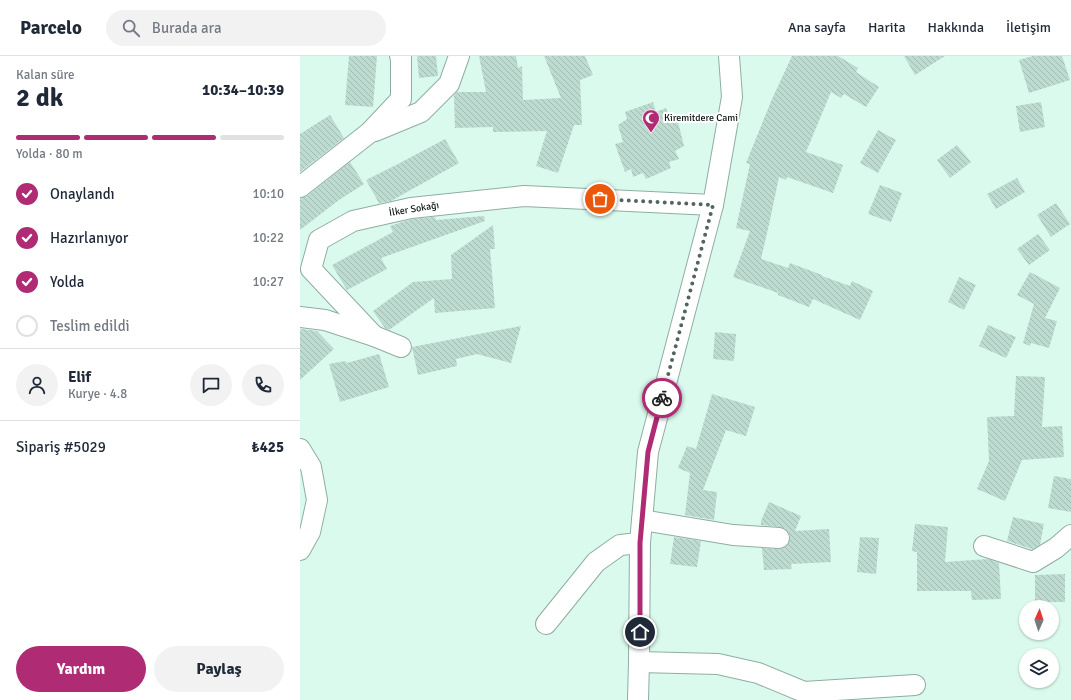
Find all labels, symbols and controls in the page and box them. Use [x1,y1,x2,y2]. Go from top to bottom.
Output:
search box [106,10,386,46]
text: Parcelo [20,16,82,40]
icon: search [120,17,142,39]
text: Burada ara [152,19,222,37]
text: Ana sayfa [788,19,846,36]
text: Harita [868,19,906,36]
text: Hakkında [928,19,984,36]
text: İletişim [1006,19,1051,36]
text: Kalan süre [16,67,75,83]
text: 10:34–10:39 [202,81,284,99]
text: 2 dk [16,82,63,114]
mosque icon: Kiremitdere Cami [641,108,661,133]
place label: Kiremitdere Cami [664,112,738,124]
text: Yolda · 80 m [16,146,83,162]
pin [583,182,617,216]
icon: check [16,183,38,205]
text: Onaylandı [50,185,115,203]
text: 10:10 [252,186,284,202]
icon: bag [589,188,611,210]
street label: İlker Sokağı [388,199,440,219]
icon: check [16,227,38,249]
text: Hazırlanıyor [50,229,128,247]
text: 10:22 [252,230,284,246]
icon: check [16,271,38,293]
text: Yolda [50,273,84,291]
text: 10:27 [252,274,284,290]
text: Teslim edildi [50,317,130,335]
button: person [16,364,58,406]
button: chat [190,364,232,406]
button: phone [242,364,284,406]
text: Elif [68,368,91,386]
courier [642,378,682,418]
text: Kurye · 4.8 [68,386,127,402]
icon: bike [651,387,673,409]
text: Sipariş #5029 [16,438,106,456]
text: ₺425 [252,438,284,456]
north arrow [1019,600,1059,640]
map controls [1019,600,1059,688]
pin [623,615,657,649]
icon: home [629,621,651,643]
button: Yardım [16,646,146,692]
button: Paylaş [154,646,284,692]
button: layers [1019,648,1059,688]

